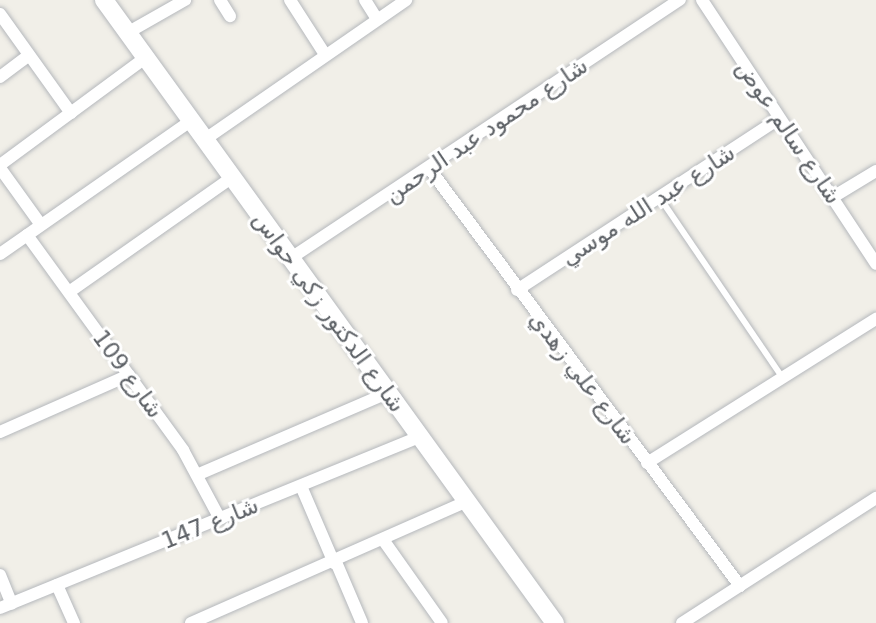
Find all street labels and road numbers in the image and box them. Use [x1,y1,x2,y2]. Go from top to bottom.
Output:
street label: شارع محمود عبد الرحمن [379,52,593,208]
street label: شارع سالم عوض [731,55,847,209]
street label: شارع عبد الله موسي [556,138,740,272]
street label: شارع الدكتور زكي حواس [247,206,411,418]
street label: شارع علي زهدي [524,306,642,450]
street label: شارع 109 [87,324,169,424]
street label: شارع 147 [157,491,263,555]

